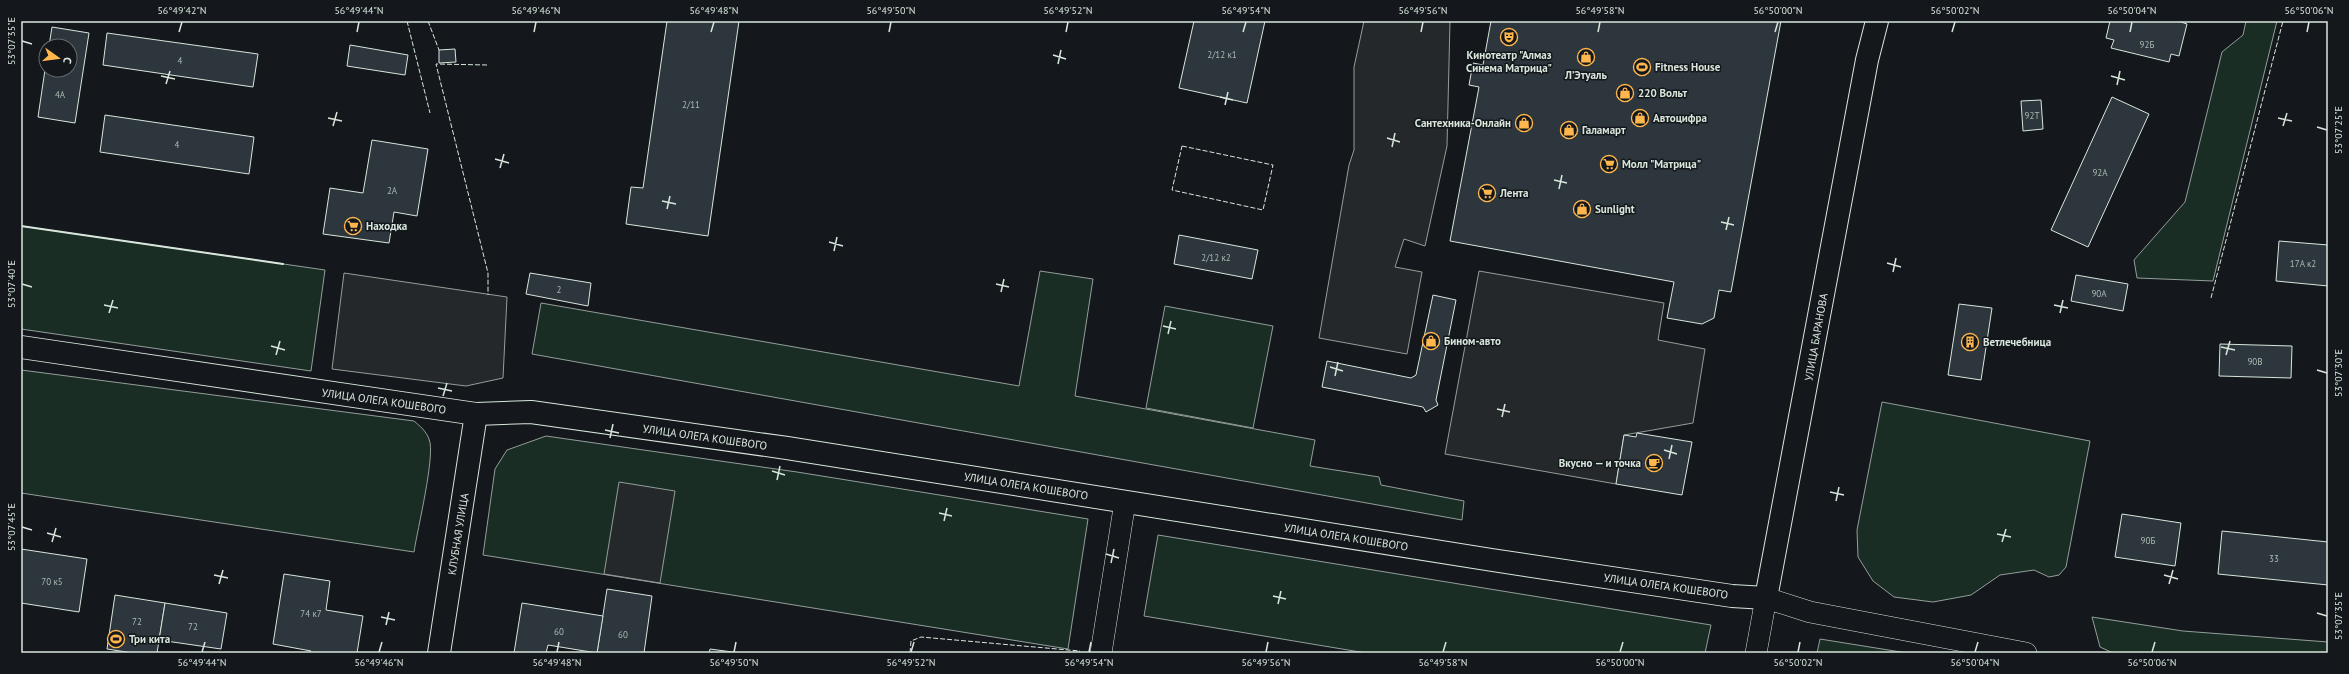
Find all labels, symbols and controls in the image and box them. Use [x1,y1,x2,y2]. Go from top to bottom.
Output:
text: 56°49'42"N [157,4,207,17]
text: 56°49'44"N [334,4,384,17]
text: 56°49'46"N [511,4,561,17]
text: 56°49'48"N [689,4,739,17]
text: 56°49'50"N [866,4,916,17]
text: 56°49'52"N [1043,4,1093,17]
text: 56°49'54"N [1221,4,1271,17]
text: 56°49'56"N [1398,4,1448,17]
text: 56°49'58"N [1575,4,1625,17]
text: 56°50'00"N [1753,4,1803,17]
text: 56°50'02"N [1930,4,1980,17]
text: 56°50'04"N [2107,4,2157,17]
text: 56°50'06"N [2284,4,2334,17]
text: 53°07'35"E [5,17,18,65]
theatre icon: Кинотеатр "Алмаз Синема Матрица" [1499,27,1519,47]
north arrow [38,38,78,78]
house number: 92Б [2140,39,2154,50]
shop icon: Л’Этуаль [1576,47,1596,67]
place label: Кинотеатр "Алмаз Синема Матрица" [1466,48,1552,75]
house number: 2/12 к1 [1207,49,1237,60]
house number: 4 [178,55,183,66]
text: С [60,56,75,65]
sports icon: Fitness House [1632,57,1652,77]
place label: Fitness House [1655,60,1721,74]
place label: Л’Этуаль [1564,68,1608,82]
shop icon: 220 Вольт [1615,83,1635,103]
place label: 220 Вольт [1638,86,1688,100]
house number: 4А [55,89,66,100]
house number: 2/11 [682,99,700,110]
text: 53°07'25"E [2332,106,2345,154]
shop icon: Автоцифра [1630,108,1650,128]
house number: 92Т [2025,110,2039,121]
place label: Автоцифра [1653,111,1707,125]
shop icon: Сантехника-Онлайн [1514,113,1534,133]
place label: Сантехника-Онлайн [1415,116,1511,130]
shop icon: Галамарт [1559,120,1579,140]
place label: Галамарт [1582,123,1626,137]
house number: 4 [175,139,180,150]
supermarket icon: Молл "Матрица" [1599,154,1619,174]
place label: Молл "Матрица" [1622,157,1701,171]
house number: 92А [2092,167,2108,178]
supermarket icon: Лента [1477,183,1497,203]
house number: 2А [387,185,398,196]
place label: Лента [1499,186,1528,200]
shop icon: Sunlight [1572,199,1592,219]
place label: Sunlight [1595,202,1635,216]
supermarket icon: Находка [343,216,363,236]
place label: Находка [366,219,407,233]
house number: 2/12 к2 [1201,252,1231,263]
house number: 17А к2 [2290,258,2316,269]
text: 53°07'40"E [5,260,18,308]
house number: 2 [557,284,562,295]
house number: 90А [2091,288,2107,299]
street label: УЛИЦА БАРАНОВА [1801,292,1831,382]
shop icon: Бином-авто [1421,331,1441,351]
building icon: Ветлечебница [1960,332,1980,352]
place label: Бином-авто [1444,334,1501,348]
place label: Ветлечебница [1983,335,2051,349]
text: 53°07'30"E [2332,349,2345,397]
house number: 90В [2247,356,2263,367]
street label: УЛИЦА ОЛЕГА КОШЕВОГО [321,385,447,417]
street label: УЛИЦА ОЛЕГА КОШЕВОГО [642,421,768,453]
cafe icon: Вкусно — и точка [1644,453,1664,473]
place label: Вкусно — и точка [1559,456,1641,470]
street label: УЛИЦА ОЛЕГА КОШЕВОГО [963,469,1089,503]
street label: КЛУБНАЯ УЛИЦА [445,491,471,576]
text: 53°07'45"E [5,503,18,551]
street label: УЛИЦА ОЛЕГА КОШЕВОГО [1283,520,1409,554]
house number: 90Б [2141,535,2155,546]
house number: 33 [2269,553,2279,564]
street label: УЛИЦА ОЛЕГА КОШЕВОГО [1603,570,1729,602]
house number: 70 к5 [41,576,63,587]
text: 53°07'35"E [2332,592,2345,640]
house number: 74 к7 [300,608,322,619]
house number: 72 [132,616,142,627]
house number: 72 [188,621,198,632]
house number: 60 [554,626,564,637]
sports icon: Три кита [106,629,126,649]
house number: 60 [618,629,628,640]
place label: Три кита [129,632,170,646]
text: 56°49'44"N [177,656,227,669]
text: 56°49'46"N [354,656,404,669]
text: 56°49'48"N [532,656,582,669]
text: 56°49'50"N [709,656,759,669]
text: 56°49'52"N [886,656,936,669]
text: 56°49'54"N [1064,656,1114,669]
text: 56°49'56"N [1241,656,1291,669]
text: 56°49'58"N [1418,656,1468,669]
text: 56°50'00"N [1595,656,1645,669]
text: 56°50'02"N [1773,656,1823,669]
text: 56°50'04"N [1950,656,2000,669]
text: 56°50'06"N [2127,656,2177,669]

